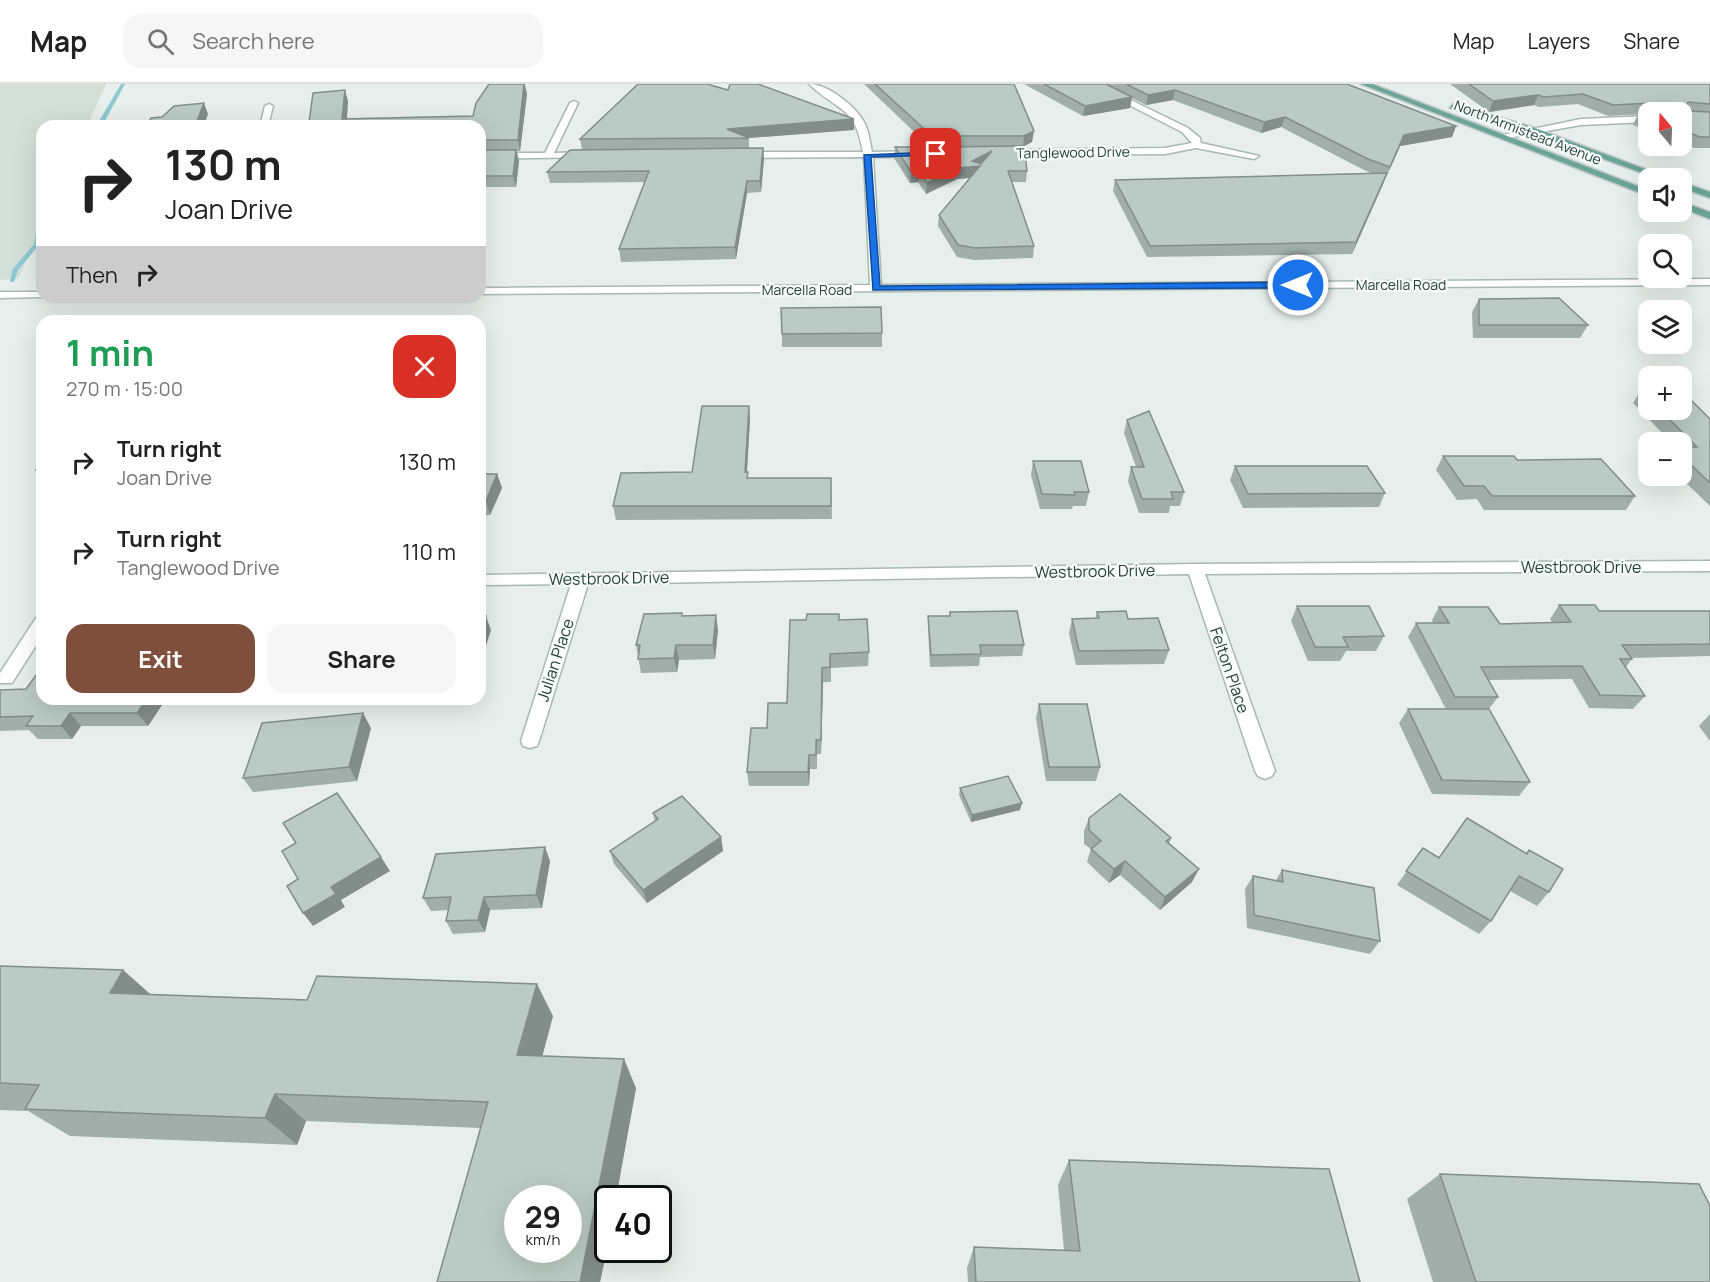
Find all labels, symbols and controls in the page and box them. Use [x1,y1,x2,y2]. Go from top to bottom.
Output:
search box [123,14,543,68]
text: Map [30,22,87,60]
icon: search [144,25,177,58]
text: Search here [192,26,315,56]
text: Map [1453,27,1494,55]
text: Layers [1527,27,1590,55]
text: Share [1623,27,1680,55]
street label: North Armistead Avenue [1452,95,1604,169]
north arrow [1638,102,1692,156]
map controls [1638,102,1692,486]
pin [910,128,961,179]
text: 130 m [165,135,282,193]
icon: arrive [919,137,952,170]
street label: Tanglewood Drive [1016,142,1130,162]
icon: right [66,144,144,222]
button: sound [1638,168,1692,222]
text: Joan Drive [165,190,293,227]
button: search [1638,234,1692,288]
position arrow [1266,253,1330,317]
icon: right [130,258,163,291]
text: Then [66,260,118,290]
street label: Marcella Road [1356,275,1446,294]
street label: Marcella Road [762,280,852,299]
button: layers [1638,300,1692,354]
text: 1 min [66,328,154,377]
button: close [393,335,456,398]
button: + [1638,366,1692,420]
text: 270 m · 15:00 [66,375,183,402]
button: − [1638,432,1692,486]
text: Turn right [117,434,222,464]
icon: right [66,446,99,479]
text: 130 m [399,447,456,477]
text: Joan Drive [117,464,212,491]
text: Turn right [117,524,222,554]
icon: right [66,536,99,569]
text: 110 m [402,537,456,567]
text: Tanglewood Drive [117,554,280,581]
street label: Westbrook Drive [1521,556,1641,578]
street label: Westbrook Drive [1034,559,1156,583]
street label: Westbrook Drive [548,566,670,590]
street label: Julian Place [531,616,579,704]
button: Exit [66,624,255,693]
button: Share [267,624,456,693]
street label: Felton Place [1205,624,1255,716]
speed limit sign: 40 [594,1185,672,1263]
text: 29 [525,1196,561,1237]
text: km/h [526,1229,560,1250]

